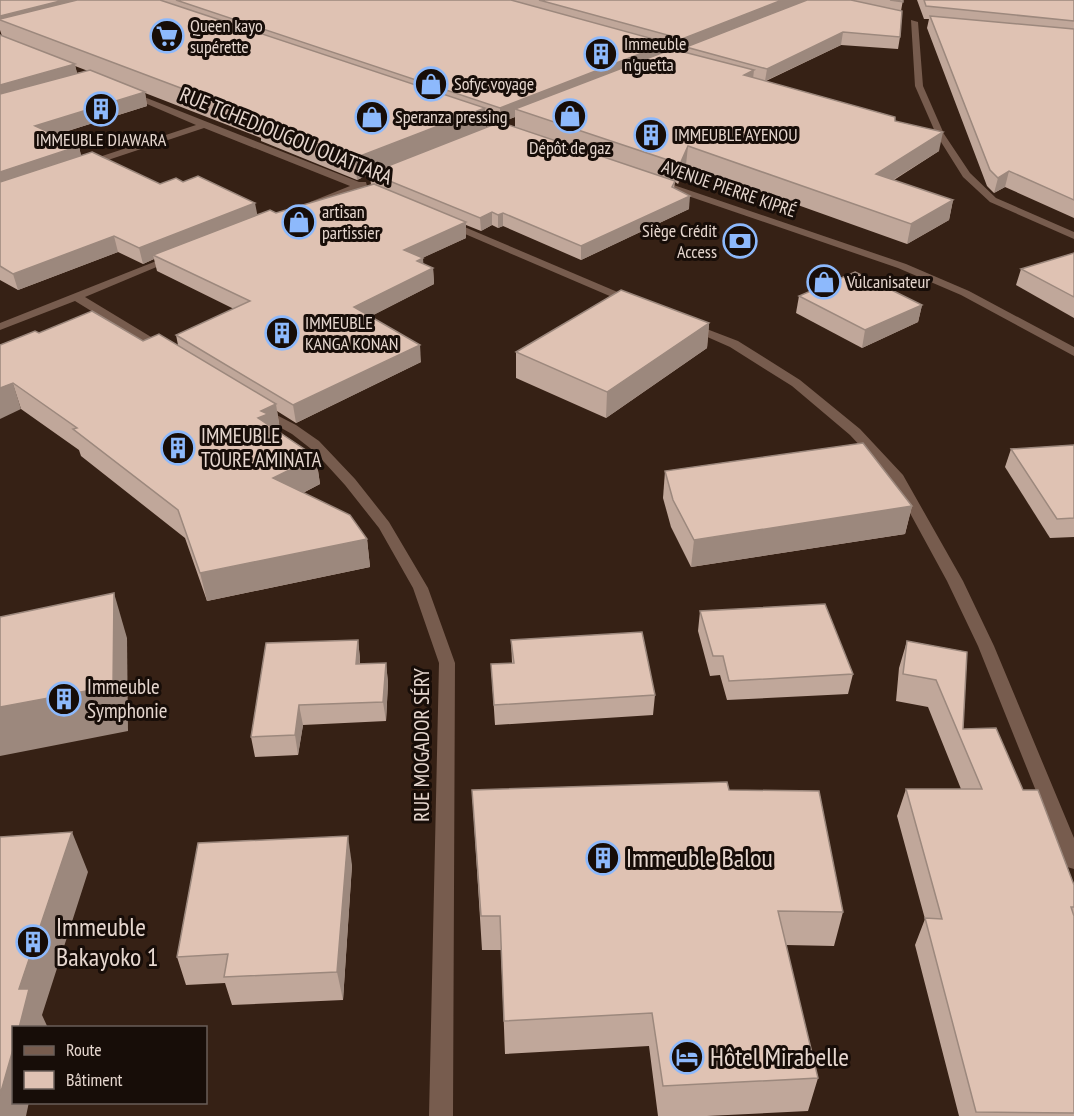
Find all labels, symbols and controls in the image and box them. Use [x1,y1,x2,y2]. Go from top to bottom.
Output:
place label: Queen kayo supérette [190,14,263,58]
supermarket icon: Queen kayo supérette [149,18,185,54]
place label: Immeuble n'guetta [624,32,686,76]
building icon: Immeuble n'guetta [583,36,619,72]
shop icon: Sofyc voyage [413,66,449,102]
place label: Sofyc voyage [454,72,534,95]
street label: RUE TCHEDJOUGOU OUATTARA [176,81,396,191]
building icon: IMMEUBLE DIAWARA [83,91,119,127]
shop icon: Dépôt de gaz [552,98,588,134]
shop icon: Speranza pressing [354,99,390,135]
place label: Speranza pressing [395,105,507,128]
building icon: IMMEUBLE AYENOU [633,117,669,153]
place label: IMMEUBLE AYENOU [674,123,798,146]
place label: IMMEUBLE DIAWARA [36,128,167,151]
place label: Dépôt de gaz [529,136,611,159]
street label: AVENUE PIERRE KIPRÉ [659,155,800,222]
place label: artisan partissier [322,200,380,244]
shop icon: artisan partissier [281,204,317,240]
place label: Siège Crédit Access [642,219,717,263]
bank icon: Siège Crédit Access [722,223,758,259]
shop icon: Vulcanisateur [806,264,842,300]
place label: Vulcanisateur [846,270,930,293]
place label: IMMEUBLE KANGA KONAN [305,311,399,355]
building icon: IMMEUBLE KANGA KONAN [264,315,300,351]
place label: IMMEUBLE TOURE AMINATA [201,422,322,473]
building icon: IMMEUBLE TOURE AMINATA [160,430,196,466]
street label: RUE MOGADOR SÉRY [408,668,435,822]
place label: Immeuble Symphonie [87,673,167,724]
building icon: Immeuble Symphonie [46,681,82,717]
building icon: Immeuble Balou [585,840,621,876]
place label: Immeuble Balou [626,841,773,874]
place label: Immeuble Bakayoko 1 [56,910,158,973]
building icon: Immeuble Bakayoko 1 [15,924,51,960]
legend [12,1026,207,1104]
text: Route [66,1038,102,1061]
hotel icon: Hôtel Mirabelle [669,1039,705,1075]
place label: Hôtel Mirabelle [710,1040,849,1073]
text: Bâtiment [66,1068,123,1091]

